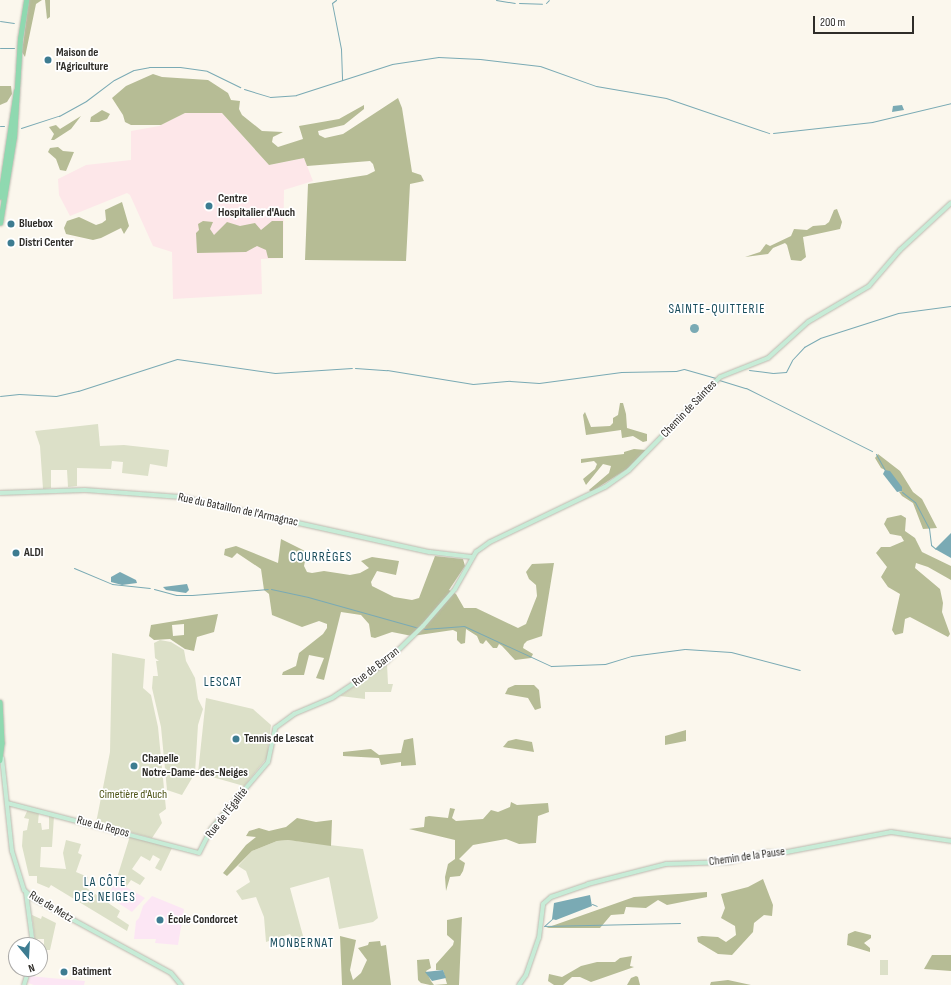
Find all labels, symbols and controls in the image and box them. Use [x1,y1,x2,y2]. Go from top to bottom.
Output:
scale bar [815,8,916,34]
text: 200 m [820,15,845,30]
place label: Maison de l'Agriculture [56,46,108,74]
marker: Maison de l'Agriculture [43,55,53,65]
place label: Centre Hospitalier d'Auch [218,192,295,220]
marker: Centre Hospitalier d'Auch [203,200,215,212]
place label: Bluebox [19,217,53,231]
marker: Bluebox [6,219,16,229]
place label: Distri Center [19,236,74,250]
marker: Distri Center [6,238,16,248]
district label: SAINTE-QUITTERIE [668,301,766,317]
street label: Chemin de Saintes [658,377,720,441]
street label: Rue du Bataillon de l'Armagnac [177,490,299,530]
place label: ALDI [24,546,43,560]
marker: ALDI [11,548,21,558]
district label: COURRÈGES [290,549,352,565]
street label: Rue de Barran [350,644,402,690]
district label: LESCAT [204,674,242,690]
place label: Tennis de Lescat [244,732,314,746]
marker: Tennis de Lescat [231,734,241,744]
place label: Chapelle Notre-Dame-des-Neiges [142,752,248,780]
marker: Chapelle Notre-Dame-des-Neiges [129,761,139,771]
street label: Rue de l'Égalité [203,785,251,841]
park label: Cimetière d'Auch [99,788,167,802]
street label: Rue du Repos [75,813,131,841]
street label: Chemin de la Pause [708,845,786,869]
district label: LA CÔTE DES NEIGES [74,875,136,906]
street label: Rue de Metz [26,888,76,926]
place label: École Condorcet [168,913,238,927]
marker: École Condorcet [155,915,165,925]
district label: MONBERNAT [270,935,334,951]
north arrow [8,937,48,977]
text: N [27,961,36,975]
place label: Batiment [72,965,112,979]
marker: Batiment [59,967,69,977]

